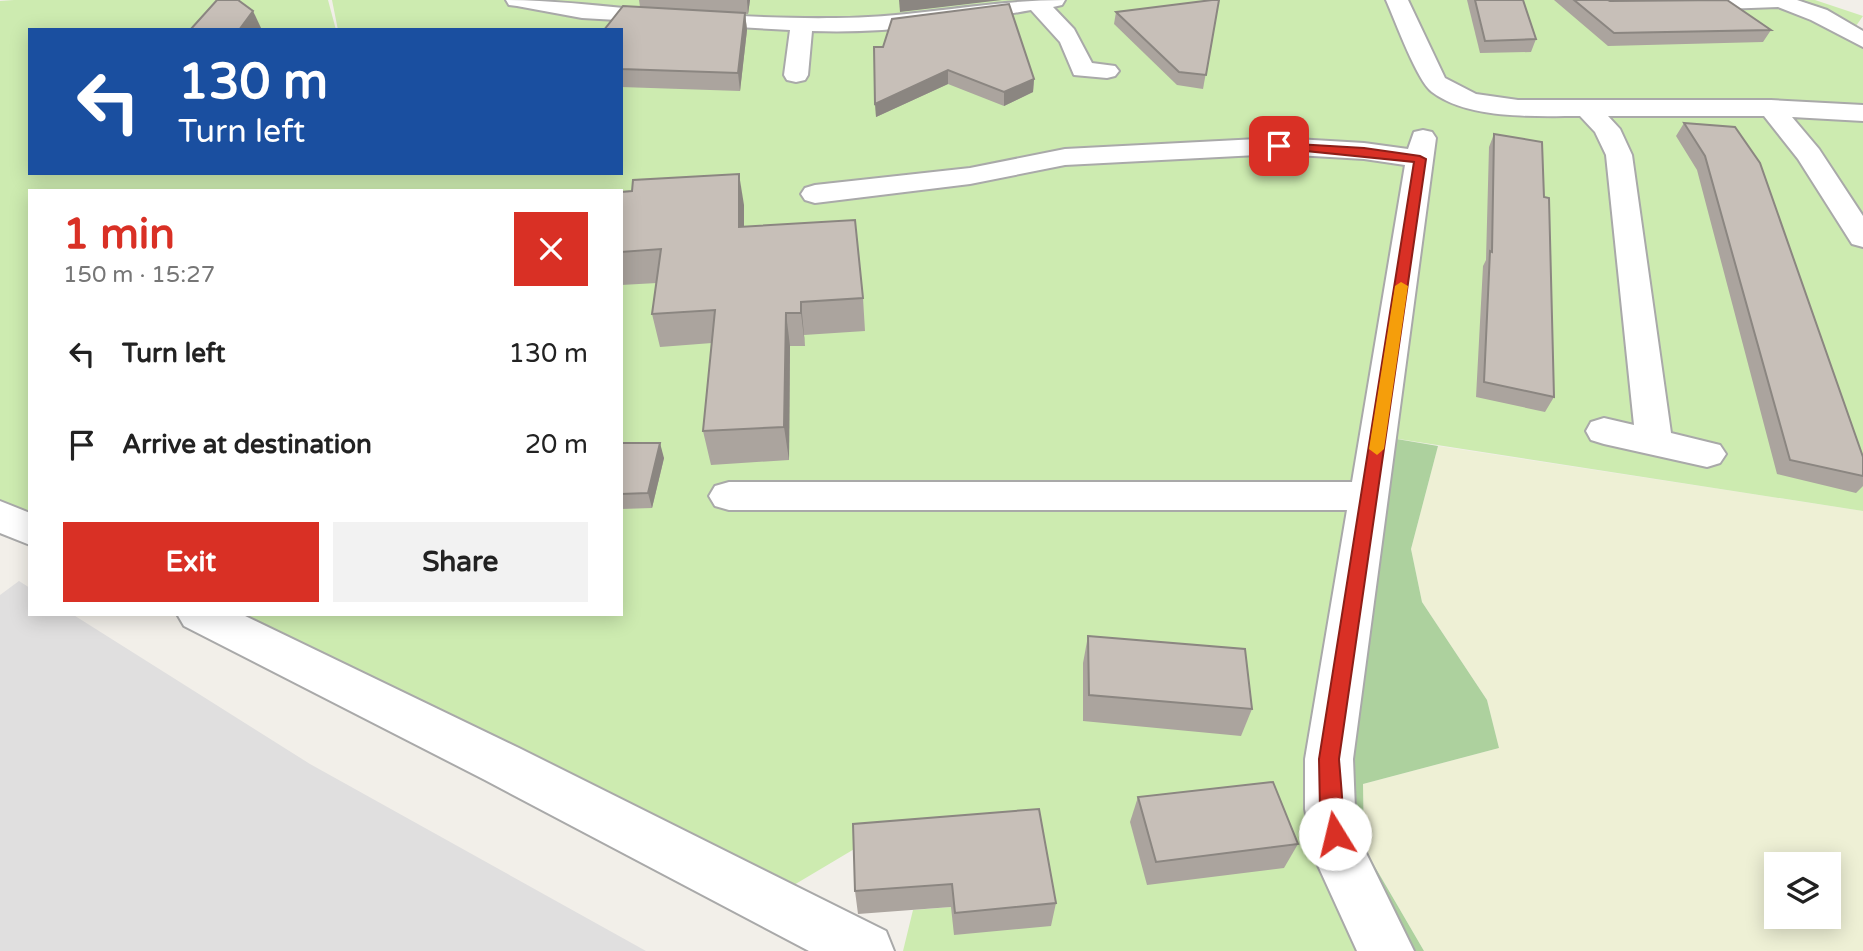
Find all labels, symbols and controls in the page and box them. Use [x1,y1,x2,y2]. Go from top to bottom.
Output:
text: 130 m [178,53,328,112]
icon: left [63,56,154,147]
text: Turn left [178,113,305,151]
pin [1249,116,1309,176]
icon: arrive [1260,127,1298,165]
text: 1 min [63,209,175,260]
button: close [514,212,588,286]
text: 150 m · 15:27 [63,261,215,289]
icon: left [63,335,101,373]
text: Turn left [122,338,225,369]
text: 130 m [508,338,588,369]
icon: arrive [63,426,101,464]
text: Arrive at destination [122,429,372,460]
text: 20 m [525,429,588,460]
button: Exit [63,522,319,602]
button: Share [333,522,588,602]
position arrow [1298,797,1372,871]
map controls [1764,852,1841,929]
button: layers [1764,852,1841,929]

